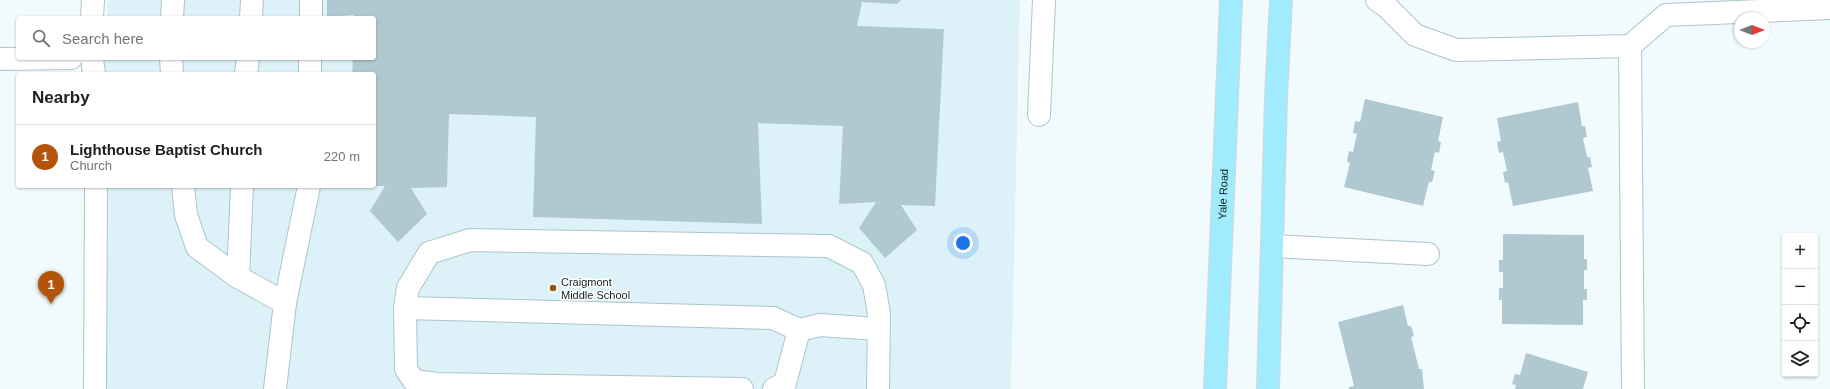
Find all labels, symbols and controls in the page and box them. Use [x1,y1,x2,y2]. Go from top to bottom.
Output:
north arrow [1734,12,1770,48]
search box [16,16,376,60]
icon: search [30,27,52,49]
text: Search here [62,30,144,47]
text: Nearby [32,88,90,107]
text: Lighthouse Baptist Church [70,141,263,158]
text: 1 [41,149,49,164]
text: 220 m [324,149,360,164]
text: Church [70,158,112,173]
street label: Yale Road [1216,169,1230,220]
your location [953,233,973,253]
map controls [1782,233,1818,377]
button: + [1782,233,1818,269]
button: − [1782,269,1818,305]
pin: 1 [38,271,64,304]
place label: Craigmont Middle School [561,276,630,301]
marker: Craigmont Middle School [548,283,558,293]
button: locate [1782,305,1818,341]
button: layers [1782,341,1818,377]

